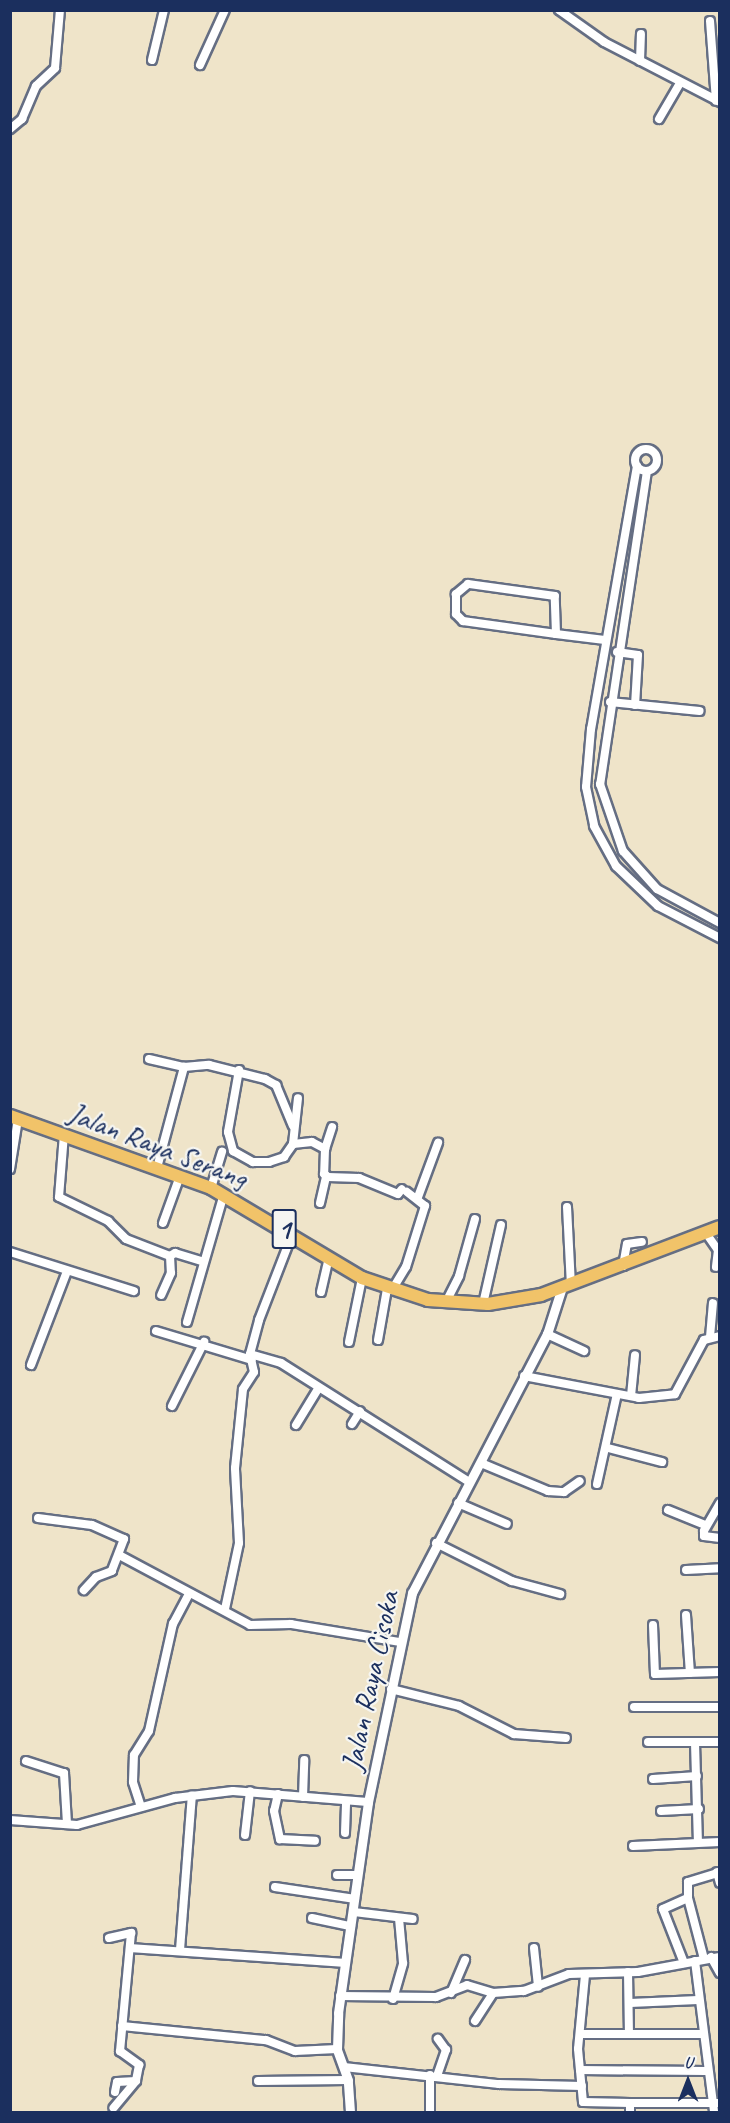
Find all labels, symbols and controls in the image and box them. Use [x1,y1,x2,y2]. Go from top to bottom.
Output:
street label: Jalan Raya Serang [64,1094,252,1196]
road number: 1 [270,1204,298,1254]
street label: Jalan Raya Cisoka [334,1588,406,1774]
north arrow [658,2051,718,2111]
text: U [684,2053,692,2073]

